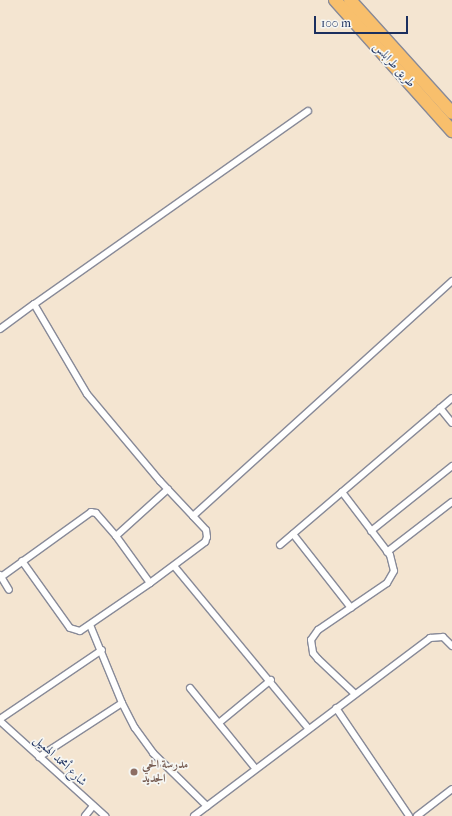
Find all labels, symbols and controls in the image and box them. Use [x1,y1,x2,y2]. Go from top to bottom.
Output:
scale bar [316,8,410,34]
text: 100 m [321,16,351,30]
street label: طريق طرابلس [370,40,418,90]
street label: شارع أمحمد الهميل [30,733,90,789]
place label: مدرسة الحي الجديد [142,758,188,786]
marker: مدرسة الحي الجديد [129,767,139,777]

